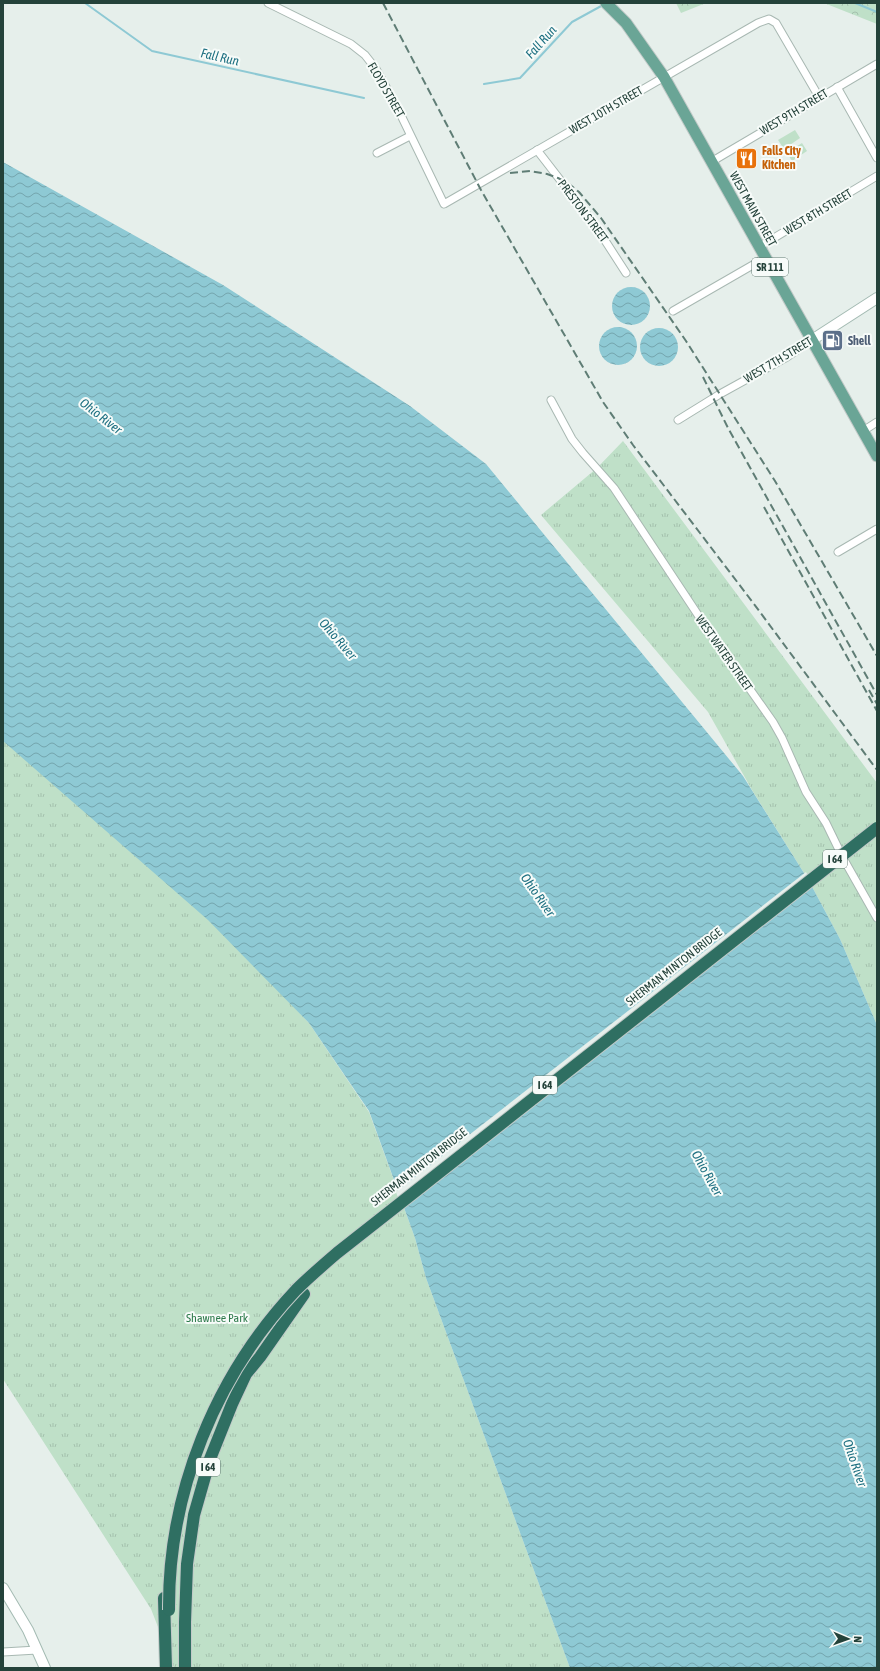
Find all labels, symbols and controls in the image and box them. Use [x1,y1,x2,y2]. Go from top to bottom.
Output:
water label: Fall Run [522,22,560,61]
water label: Fall Run [199,45,241,69]
street label: FLOYD STREET [365,60,408,121]
street label: WEST 10TH STREET [567,83,646,137]
street label: WEST 9TH STREET [757,86,831,138]
place label: Falls City Kitchen [762,144,801,172]
restaurant icon: Falls City Kitchen [734,145,760,171]
street label: WEST MAIN STREET [727,169,780,249]
street label: PRESTON STREET [555,177,611,246]
street label: WEST 8TH STREET [781,186,855,238]
road number: SR 111 [752,258,788,276]
fuel station icon: Shell [819,328,845,354]
street label: WEST 7TH STREET [741,334,815,386]
place label: Shell [848,334,871,348]
water label: Ohio River [77,395,126,438]
street label: WEST WATER STREET [693,612,756,694]
water label: Ohio River [316,616,361,663]
road number: I 64 [823,850,847,868]
water label: Ohio River [518,871,559,920]
street label: SHERMAN MINTON BRIDGE [623,925,725,1009]
road number: I 64 [533,1076,557,1094]
street label: SHERMAN MINTON BRIDGE [368,1125,470,1209]
water label: Ohio River [689,1148,726,1199]
park label: Shawnee Park [186,1311,249,1325]
water label: Ohio River [840,1437,870,1490]
road number: I 64 [196,1458,220,1476]
north arrow [828,1619,868,1659]
text: N [852,1636,864,1643]

